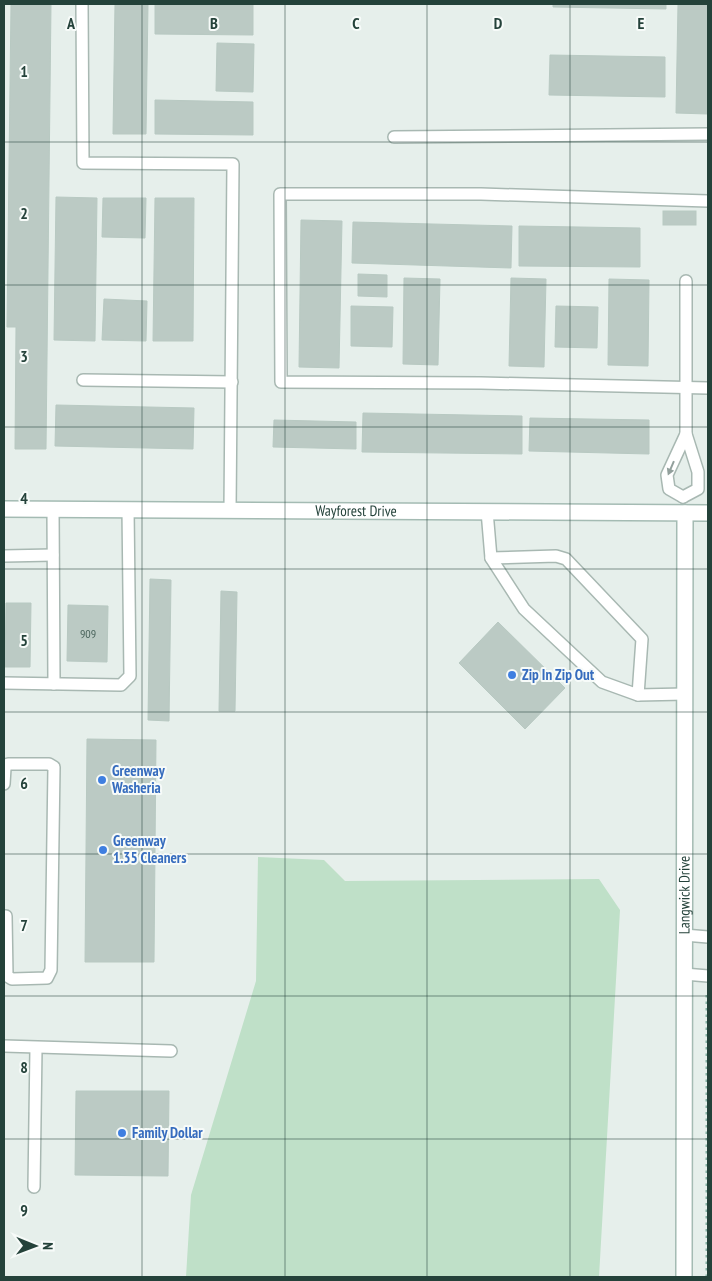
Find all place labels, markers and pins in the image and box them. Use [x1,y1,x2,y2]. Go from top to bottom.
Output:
place label: Zip In Zip Out [522,665,595,684]
marker: Zip In Zip Out [506,669,518,681]
place label: Greenway Washeria [111,761,166,797]
marker: Greenway Washeria [96,774,108,786]
place label: Greenway 1.35 Cleaners [113,831,187,867]
marker: Greenway 1.35 Cleaners [97,844,109,856]
place label: Family Dollar [132,1123,203,1142]
marker: Family Dollar [116,1127,128,1139]

